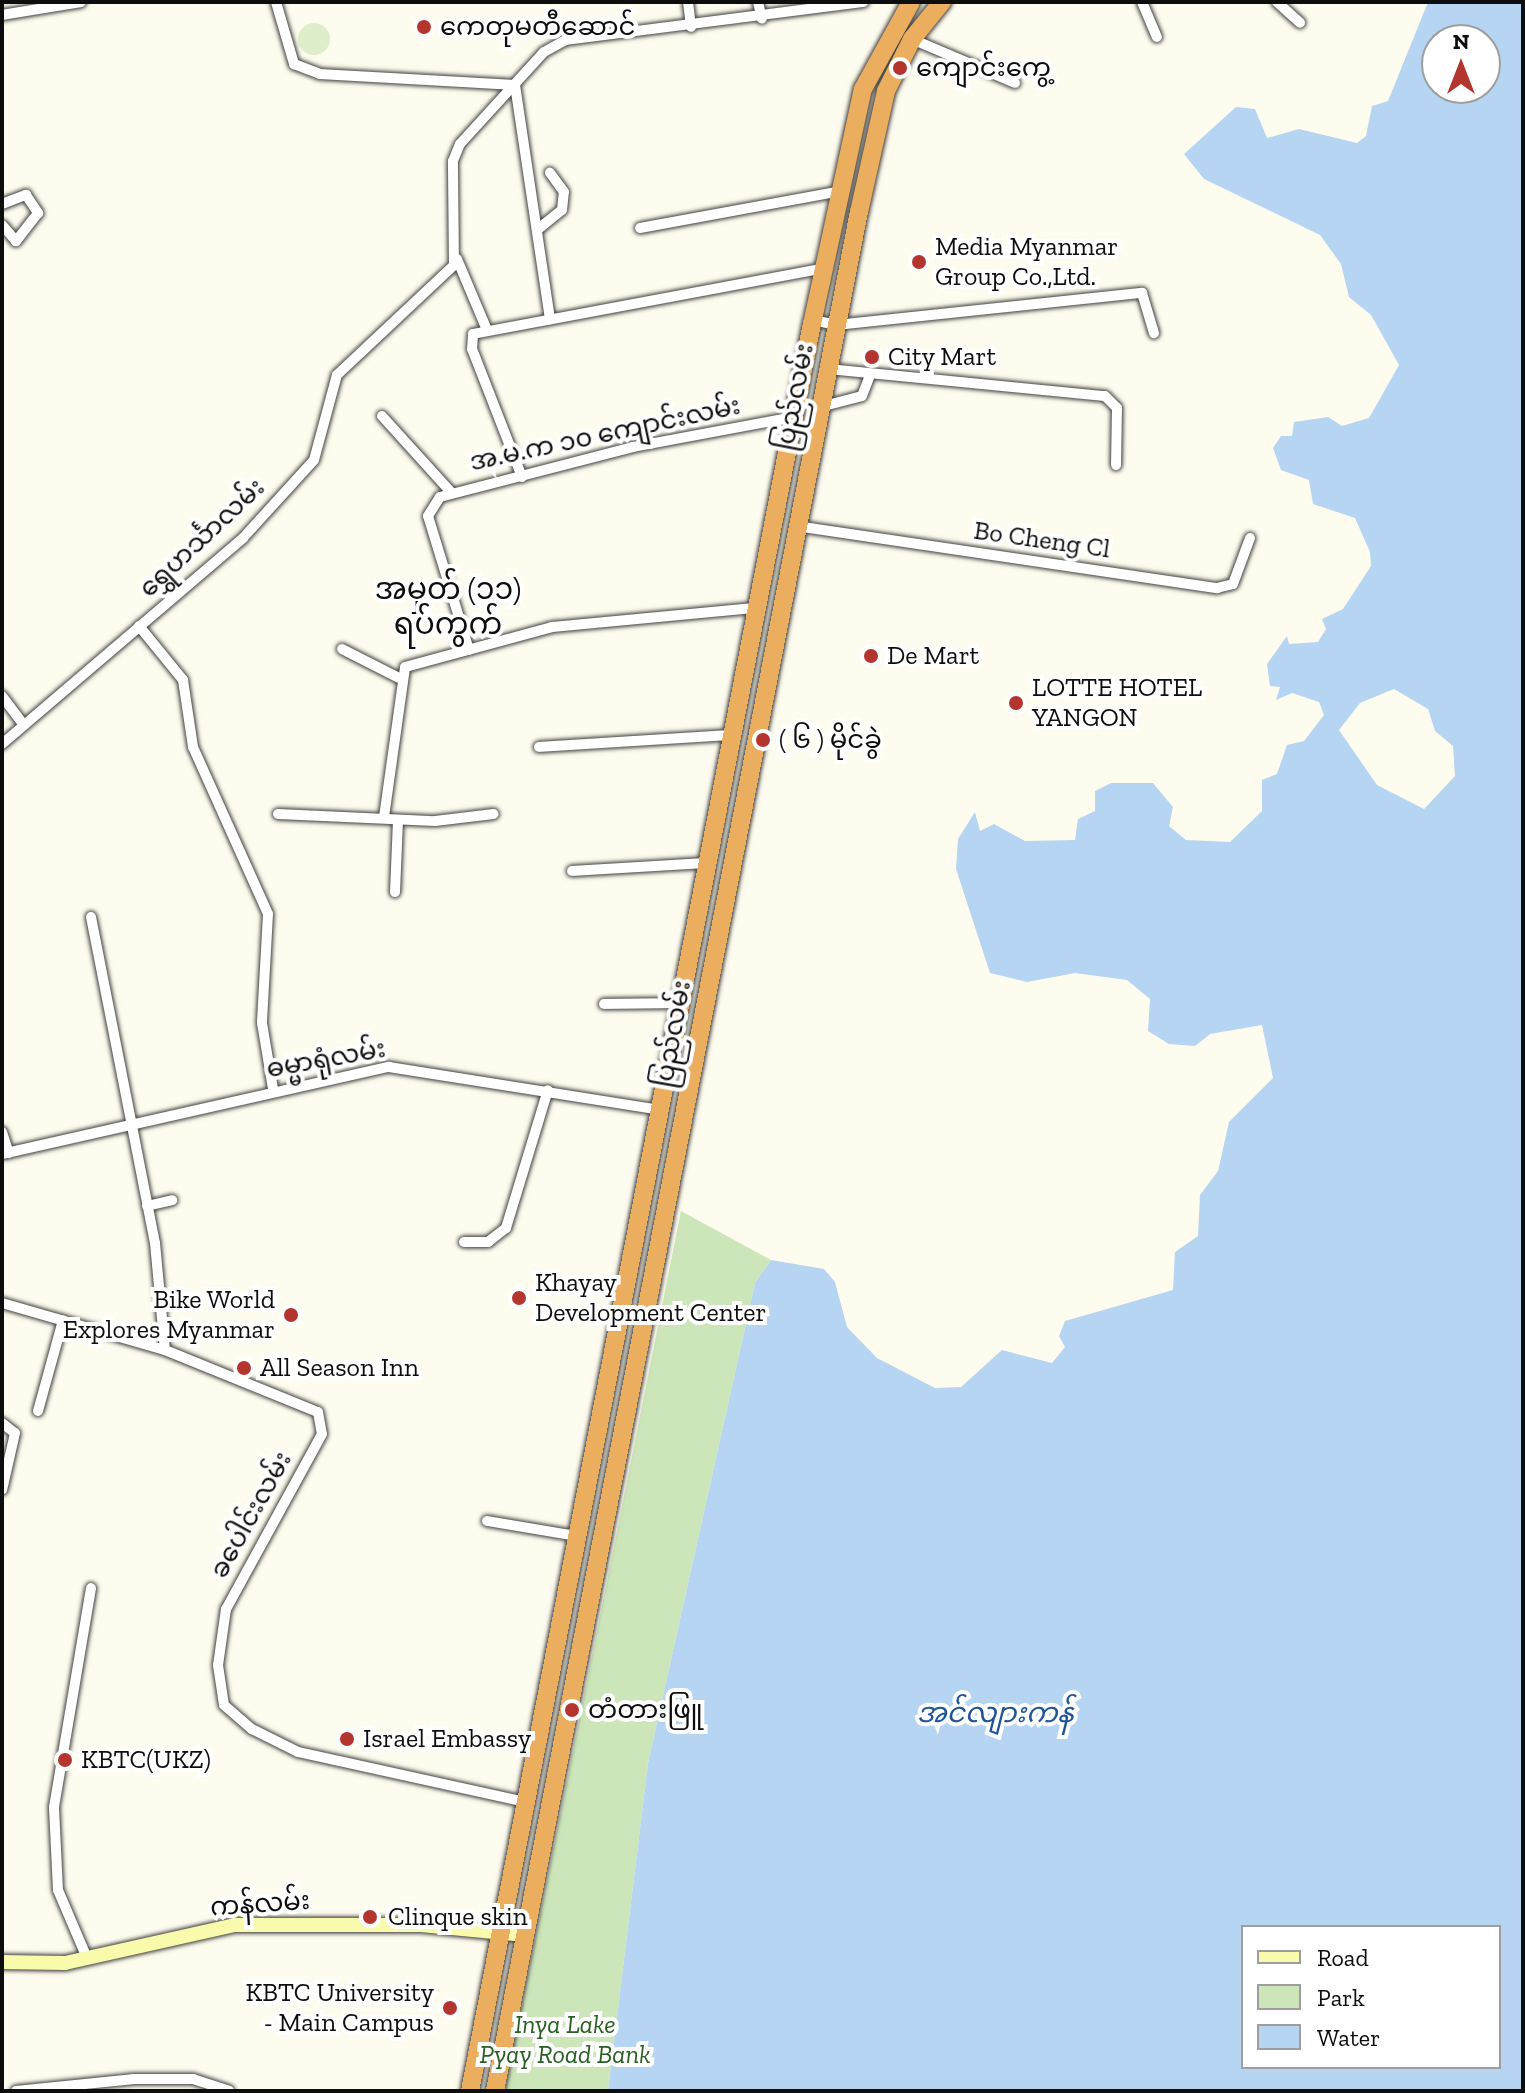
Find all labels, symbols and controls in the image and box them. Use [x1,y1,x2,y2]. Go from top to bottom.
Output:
place label: ကေတုမတီဆောင် [440,11,635,43]
marker: ကေတုမတီဆောင် [415,18,433,36]
north arrow [1421,24,1501,104]
text: N [1453,28,1469,55]
place label: ကျောင်းကွေ့ [916,52,1051,84]
marker: ကျောင်းကွေ့ [891,59,909,77]
place label: Media Myanmar Group Co.,Ltd. [935,231,1118,292]
marker: Media Myanmar Group Co.,Ltd. [910,253,928,271]
street label: ပြည်လမ်း [769,341,821,453]
place label: City Mart [888,341,997,373]
marker: City Mart [863,348,881,366]
street label: အ.မ.က ၁၀ ကျောင်းလမ်း [467,390,743,478]
street label: ရွှေဟင်္သာလမ်း [133,472,271,604]
street label: Bo Cheng Cl [972,515,1112,565]
district label: အမှတ် (၁၁) ရပ်ကွက် [375,571,521,642]
place label: De Mart [887,640,979,672]
marker: De Mart [862,647,880,665]
place label: LOTTE HOTEL YANGON [1032,672,1202,734]
marker: LOTTE HOTEL YANGON [1007,694,1025,712]
place label: ( ၆ ) မိုင်ခွဲ [779,724,882,756]
marker: ( ၆ ) မိုင်ခွဲ [754,731,772,749]
street label: ပြည်လမ်း [648,978,698,1090]
street label: ဓမ္မာရုံလမ်း [264,1033,388,1085]
place label: Khayay Development Center [535,1267,766,1328]
place label: Bike World Explores Myanmar [63,1284,275,1346]
marker: Khayay Development Center [510,1289,528,1307]
marker: Bike World Explores Myanmar [282,1306,300,1324]
place label: All Season Inn [260,1352,419,1384]
marker: All Season Inn [235,1359,253,1377]
street label: ခပေါင်းလမ်း [203,1446,299,1584]
place label: တံတားဖြူ [588,1694,703,1726]
water label: အင်လျားကန် [917,1696,1073,1730]
marker: တံတားဖြူ [563,1701,581,1719]
place label: Israel Embassy [363,1723,531,1755]
marker: Israel Embassy [338,1730,356,1748]
place label: KBTC(UKZ) [81,1744,211,1776]
marker: KBTC(UKZ) [56,1751,74,1769]
street label: ကန်လမ်း [209,1885,311,1923]
place label: Clinque skin [388,1901,528,1933]
marker: Clinque skin [359,1906,381,1928]
legend [1241,1925,1501,2069]
text: Road [1317,1943,1369,1972]
place label: KBTC University - Main Campus [246,1977,434,2038]
text: Park [1317,1983,1365,2012]
marker: KBTC University - Main Campus [441,1999,459,2017]
park label: Inya Lake Pyay Road Bank [479,2009,651,2070]
text: Water [1317,2023,1380,2052]

